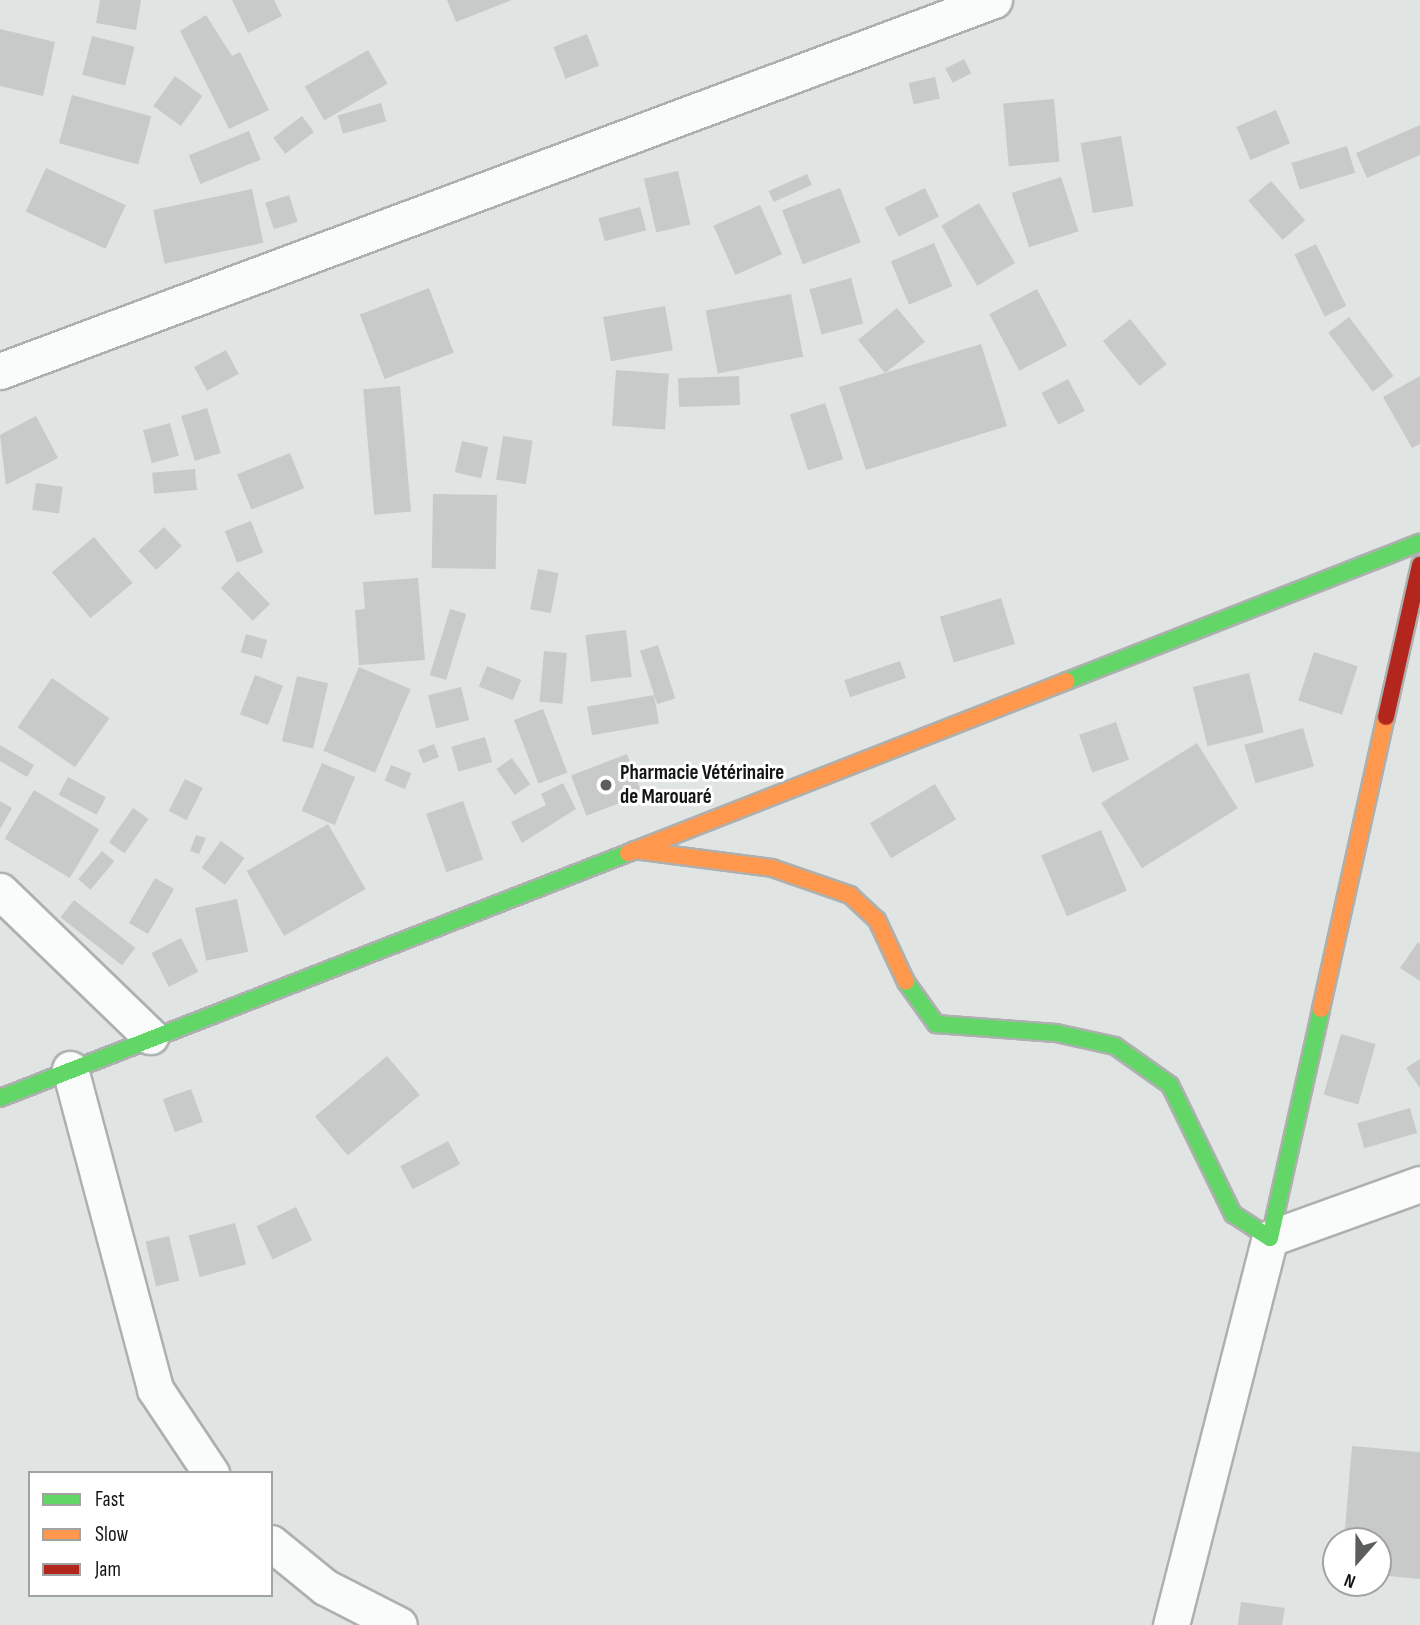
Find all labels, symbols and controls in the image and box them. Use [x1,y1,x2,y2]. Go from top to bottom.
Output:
place label: Pharmacie Vétérinaire de Marouaré [620,760,784,810]
marker: Pharmacie Vétérinaire de Marouaré [598,777,614,793]
legend [28,1471,273,1597]
text: Fast [95,1487,125,1512]
text: Slow [95,1522,128,1547]
north arrow [1322,1527,1392,1597]
text: Jam [95,1557,121,1582]
text: N [1341,1568,1359,1593]

